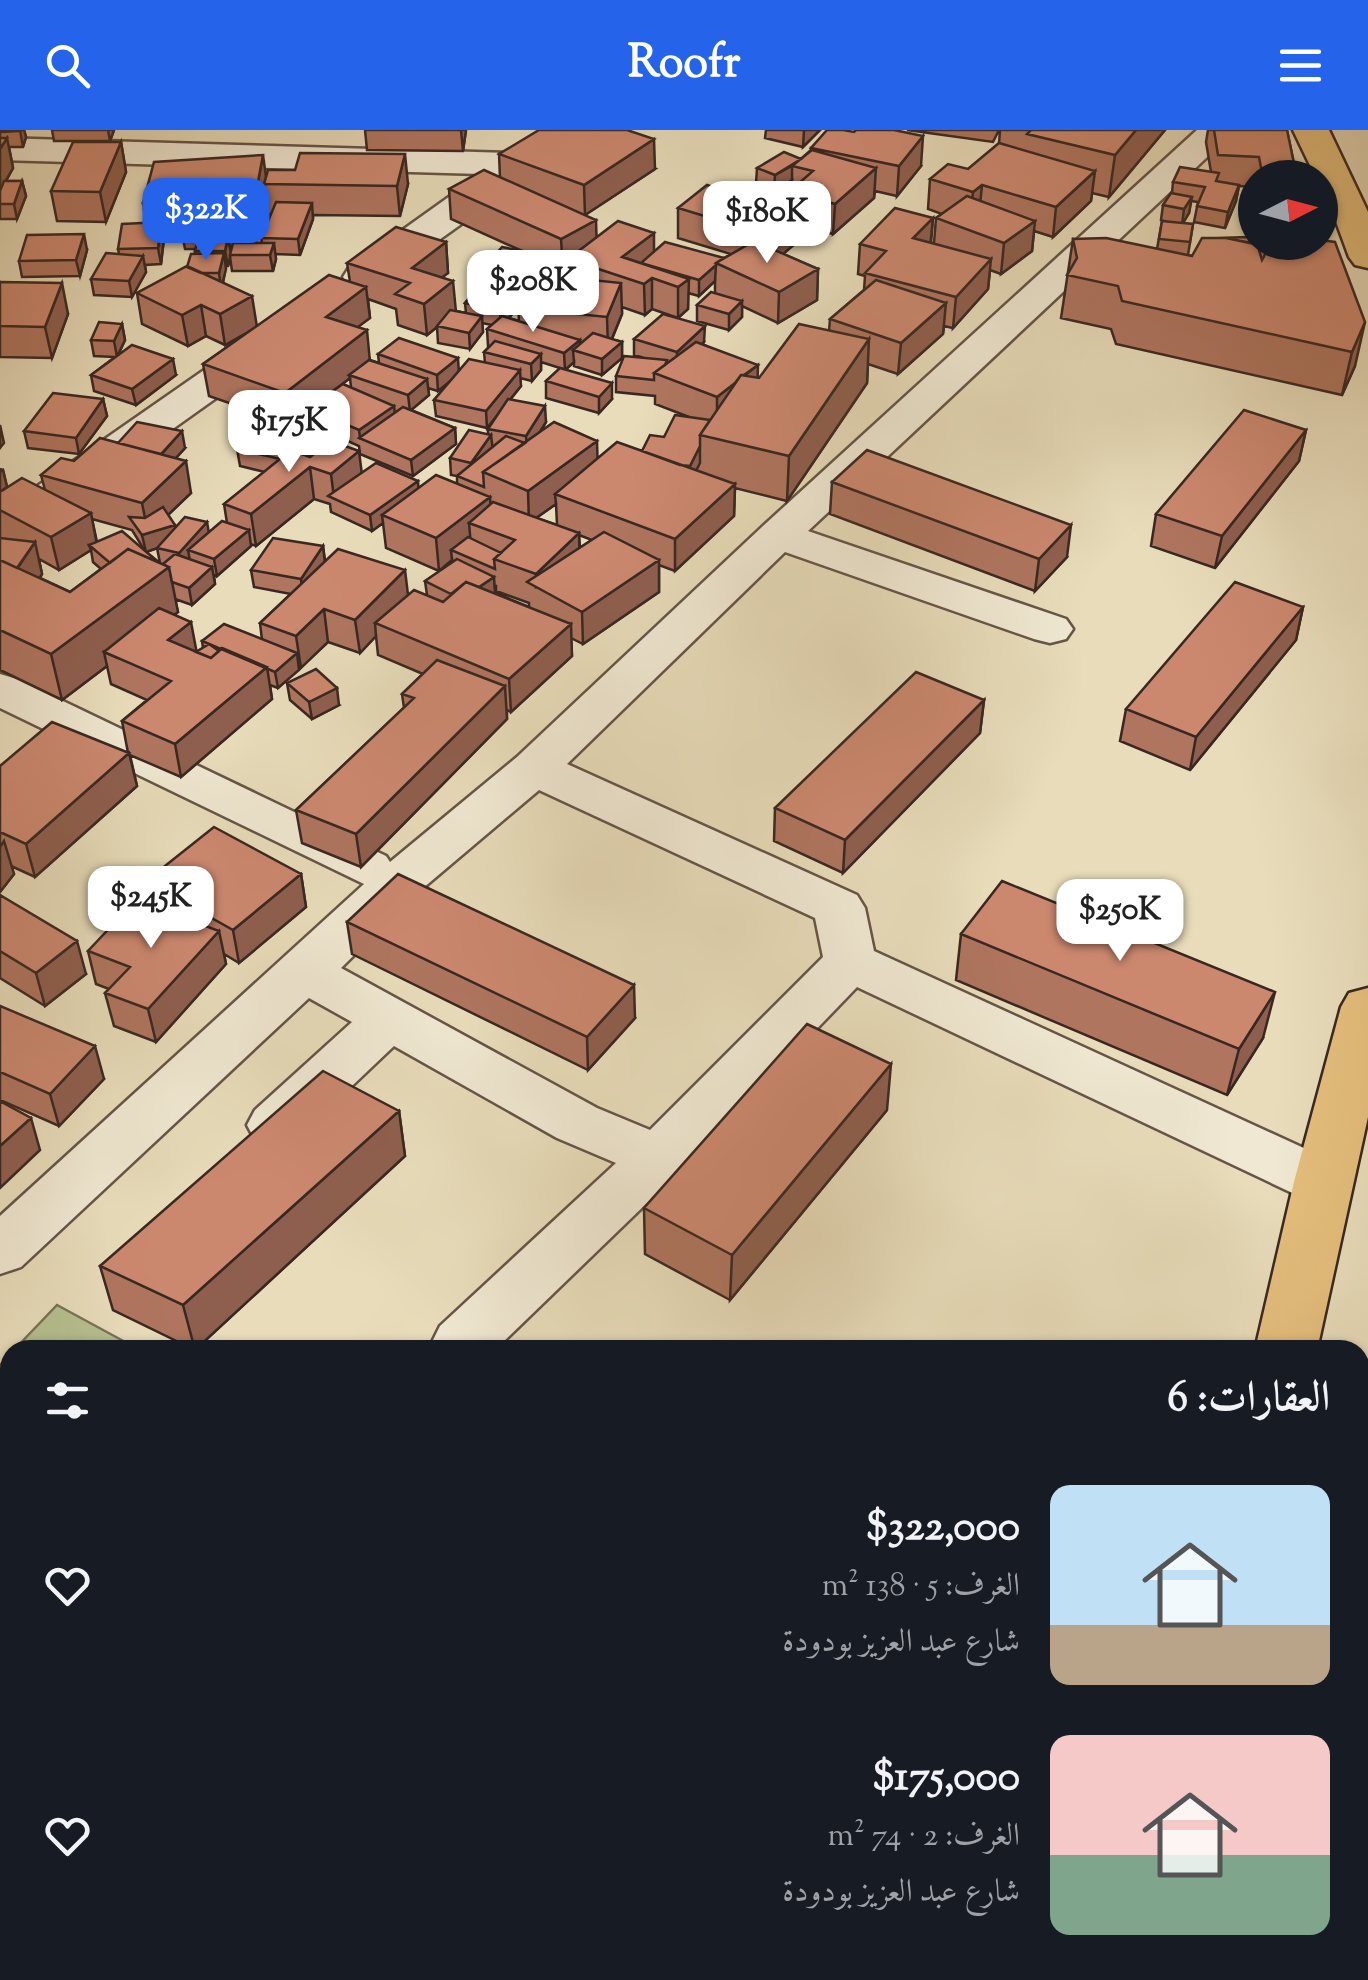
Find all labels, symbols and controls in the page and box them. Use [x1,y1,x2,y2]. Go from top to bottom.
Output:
text: Roofr [628,33,740,98]
icon: search [40,38,95,93]
icon: menu [1273,38,1328,93]
north arrow [1238,160,1338,260]
map controls [1238,160,1338,260]
pin: $322K [136,178,276,263]
pin: $180K [697,181,837,266]
text: $322K [164,187,248,233]
text: $180K [725,190,809,236]
pin: $208K [463,250,603,335]
text: $208K [489,259,577,305]
pin: $175K [219,390,359,475]
text: $175K [250,399,328,445]
pin: $245K [81,866,221,951]
text: $245K [110,875,192,921]
pin: $250K [1050,879,1190,964]
text: $250K [1078,888,1162,934]
text: العقارات: 6 [1167,1370,1330,1430]
icon: filters [40,1373,95,1428]
text: $322,000 [865,1499,1020,1559]
icon: home [1130,1525,1250,1645]
icon: heart [40,1558,95,1613]
text: الغرف: 5 · 138 m² [822,1564,1020,1610]
text: شارع عبد العزيز بودودة [782,1620,1020,1666]
text: $175,000 [872,1749,1020,1809]
icon: home [1130,1775,1250,1895]
icon: heart [40,1808,95,1863]
text: الغرف: 2 · 74 m² [827,1814,1020,1860]
text: شارع عبد العزيز بودودة [782,1870,1020,1916]

